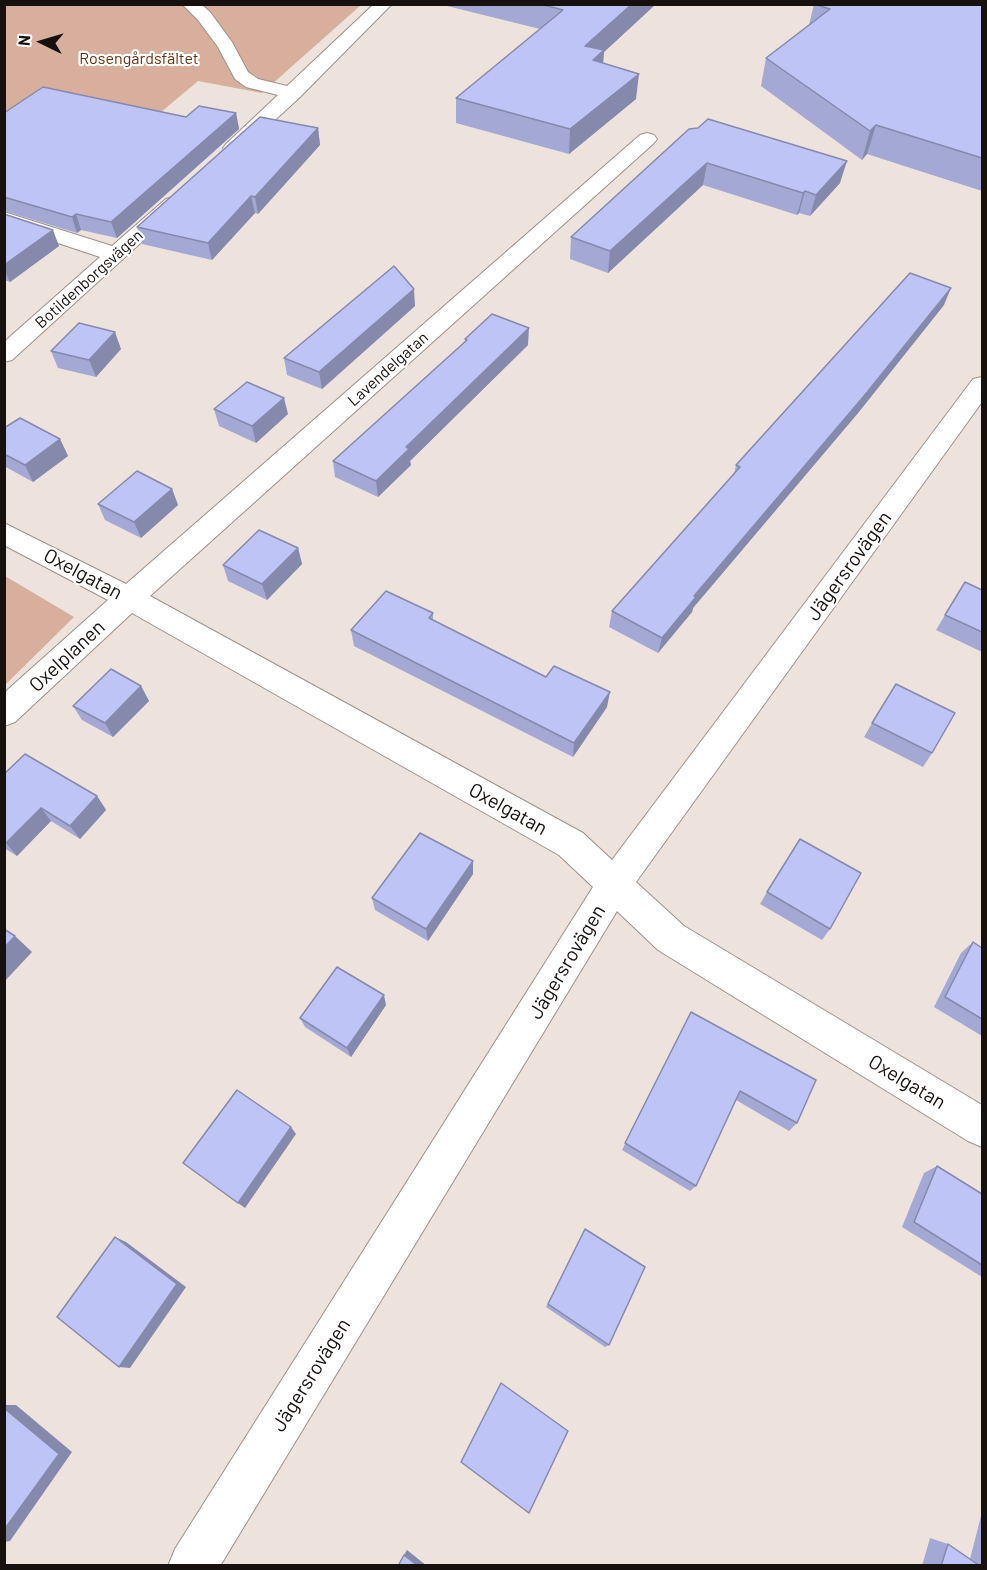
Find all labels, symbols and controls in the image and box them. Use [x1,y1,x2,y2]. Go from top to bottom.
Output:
north arrow [12,12,72,72]
text: N [14,34,33,47]
park label: Rosengårdsfältet [79,49,199,69]
street label: Botildenborgsvägen [31,226,147,332]
street label: Lavendelgatan [344,328,432,410]
street label: Jägersrovägen [801,507,897,625]
street label: Oxelgatan [39,543,127,605]
street label: Oxelplanen [24,615,110,697]
street label: Oxelgatan [465,778,551,840]
street label: Jägersrovägen [523,900,611,1024]
street label: Oxelgatan [864,1050,950,1114]
street label: Jägersrovägen [267,1314,355,1436]

